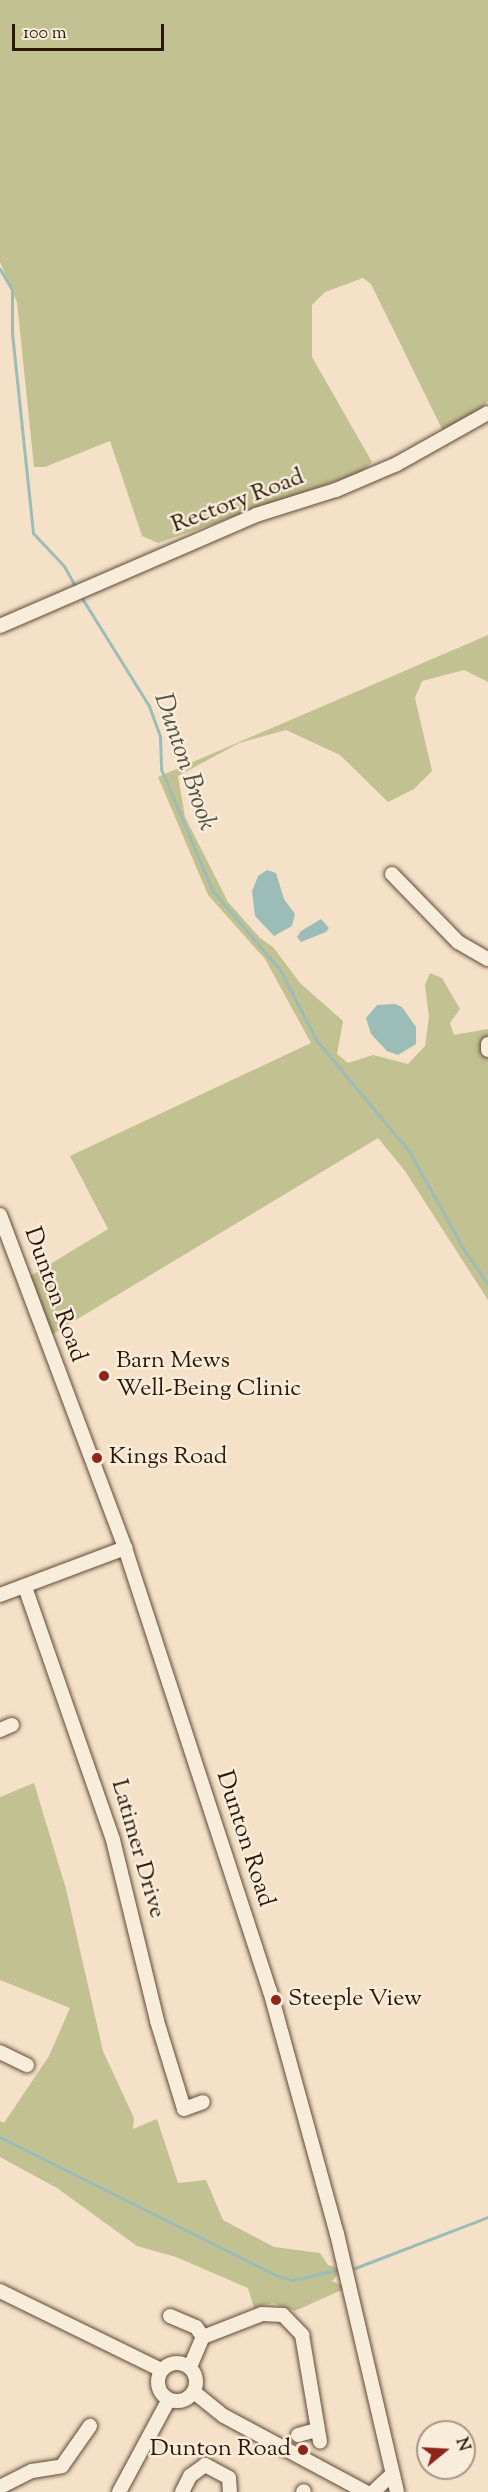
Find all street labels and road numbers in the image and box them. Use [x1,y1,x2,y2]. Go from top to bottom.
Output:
street label: Rectory Road [168,464,308,540]
street label: Dunton Road [16,1224,92,1366]
street label: Dunton Road [208,1767,280,1911]
street label: Latimer Drive [103,1776,171,1922]

